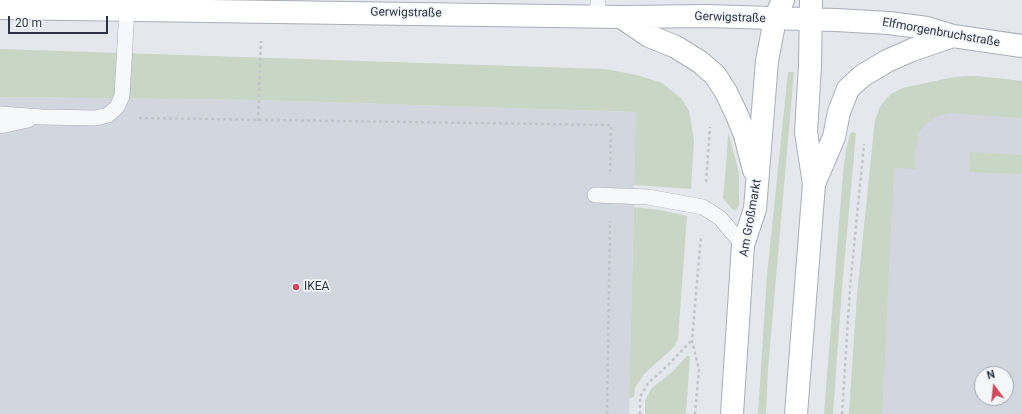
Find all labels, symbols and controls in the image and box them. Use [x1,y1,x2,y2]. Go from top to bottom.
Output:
street label: Gerwigstraße [370,5,442,21]
scale bar [10,8,110,34]
street label: Gerwigstraße [694,10,766,26]
text: 20 m [15,16,42,30]
street label: Elfmorgenbruchstraße [881,16,1001,50]
street label: Am Großmarkt [737,178,765,258]
place label: IKEA [304,280,329,294]
marker: IKEA [291,282,301,292]
north arrow [974,366,1014,406]
text: N [986,368,996,382]

